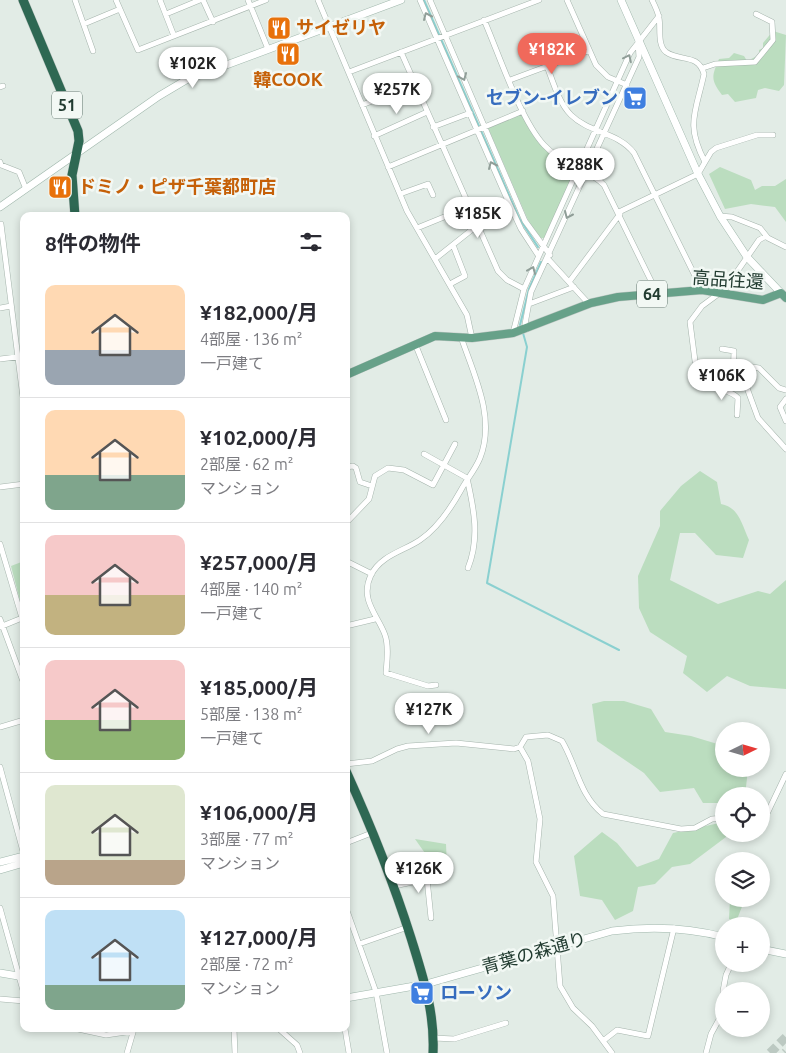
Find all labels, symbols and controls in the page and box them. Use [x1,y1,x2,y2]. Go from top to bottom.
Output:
one-way arrow [423,12,434,21]
restaurant icon: サイゼリヤ [266,15,292,41]
place label: サイゼリヤ [296,17,386,37]
pin: ¥182K [517,32,587,75]
text: ¥182K [529,40,575,58]
restaurant icon: 韓COOK [275,41,301,67]
pin: ¥102K [158,46,228,89]
text: ¥102K [170,54,216,72]
one-way arrow [622,54,632,63]
place label: 韓COOK [253,69,323,89]
pin: ¥257K [362,72,432,115]
one-way arrow [457,72,468,81]
text: ¥257K [374,80,420,98]
supermarket icon: セブン-イレブン [622,85,648,111]
place label: セブン-イレブン [486,87,618,107]
road number: 51 [52,92,82,118]
pin: ¥288K [545,148,615,190]
text: ¥288K [557,155,603,173]
one-way arrow [488,161,499,170]
restaurant icon: ドミノ・ピザ千葉都町店 [47,174,73,200]
place label: ドミノ・ピザ千葉都町店 [78,176,276,196]
pin: ¥185K [443,196,513,239]
text: ¥185K [455,204,501,222]
one-way arrow [563,210,574,219]
icon: filters [297,228,325,256]
text: 8件の物件 [45,231,141,255]
one-way arrow [525,266,536,275]
street label: 高品往還 [691,267,765,291]
road number: 64 [637,280,667,308]
text: ¥182,000/月 [200,300,318,324]
icon: home [85,305,145,365]
text: 4部屋 · 136 m² [200,330,303,348]
text: 一戸建て [200,354,264,372]
pin: ¥106K [687,358,757,401]
text: ¥106K [699,366,745,384]
text: ¥102,000/月 [200,425,318,449]
icon: home [85,430,145,490]
text: 2部屋 · 62 m² [200,455,294,473]
text: マンション [200,479,280,497]
text: ¥257,000/月 [200,550,318,574]
icon: home [85,555,145,615]
text: 4部屋 · 140 m² [200,580,303,598]
text: 一戸建て [200,604,264,622]
text: ¥185,000/月 [200,675,318,699]
icon: home [85,680,145,740]
pin: ¥127K [394,692,464,735]
text: ¥127K [406,700,452,718]
text: 5部屋 · 138 m² [200,705,303,723]
north arrow [715,722,770,778]
map controls [715,722,770,1037]
text: 一戸建て [200,729,264,747]
button: locate [715,787,770,842]
text: ¥106,000/月 [200,800,318,824]
icon: home [85,805,145,865]
text: 3部屋 · 77 m² [200,830,294,848]
pin: ¥126K [384,852,454,894]
button: layers [715,852,770,907]
text: マンション [200,854,280,872]
text: ¥126K [396,859,442,877]
button: + [715,917,770,972]
text: ¥127,000/月 [200,925,318,949]
street label: 青葉の森通り [479,928,588,977]
icon: home [85,930,145,990]
text: 2部屋 · 72 m² [200,955,294,973]
text: マンション [200,979,280,997]
supermarket icon: ローソン [409,980,435,1006]
place label: ローソン [440,982,512,1002]
button: − [715,982,770,1037]

